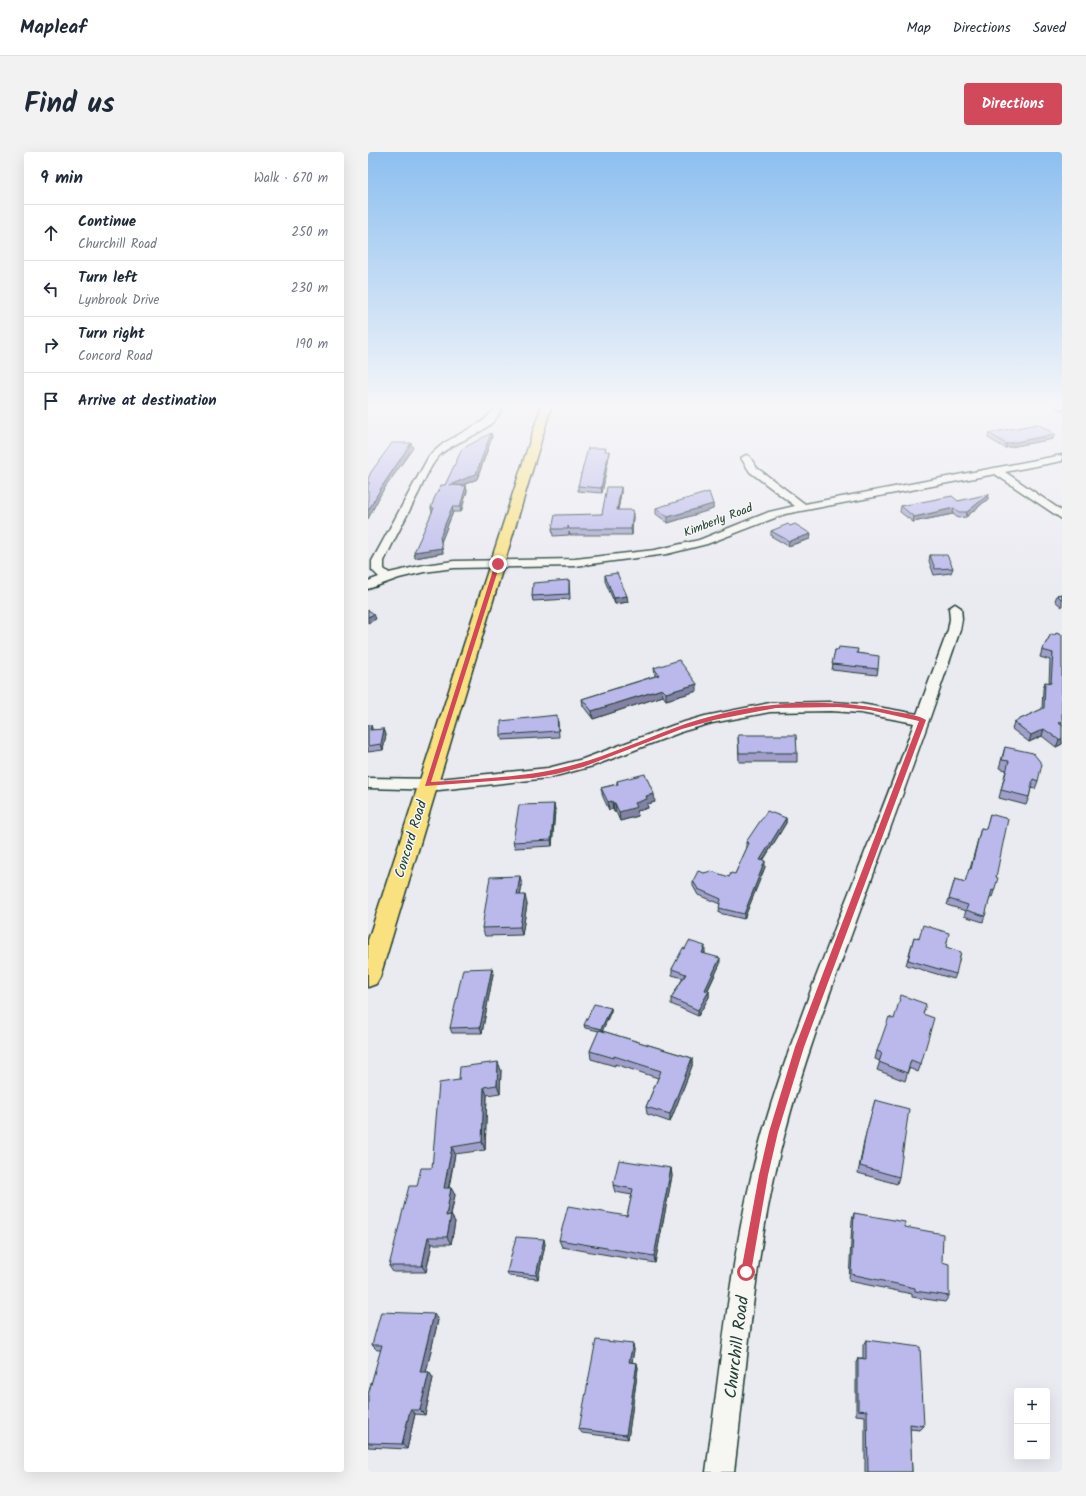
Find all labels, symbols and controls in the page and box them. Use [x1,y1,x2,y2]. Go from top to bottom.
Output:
text: Mapleaf [20,13,87,43]
text: Map [906,17,931,39]
text: Directions [953,17,1011,39]
text: Saved [1033,17,1066,39]
text: Find us [24,82,115,127]
button: Directions [964,83,1062,125]
text: 9 min [40,165,83,192]
text: Walk · 670 m [254,168,328,189]
text: Continue [78,210,136,234]
icon: ahead [40,222,62,244]
text: 250 m [291,222,328,243]
text: Churchill Road [78,234,157,255]
text: Turn left [78,266,138,290]
icon: left [40,278,62,300]
text: 230 m [291,278,328,299]
text: Lynbrook Drive [78,290,159,311]
text: Turn right [78,322,145,346]
icon: right [40,334,62,356]
text: 190 m [296,334,328,355]
text: Concord Road [78,346,152,367]
text: Arrive at destination [78,389,217,413]
icon: arrive [40,390,62,412]
street label: Kimberly Road [681,498,756,542]
route end [489,555,507,573]
street label: Concord Road [389,797,433,881]
route start [737,1263,755,1281]
street label: Churchill Road [718,1294,757,1400]
map controls [1014,1388,1050,1460]
button: + [1014,1388,1050,1424]
button: − [1014,1424,1050,1460]

